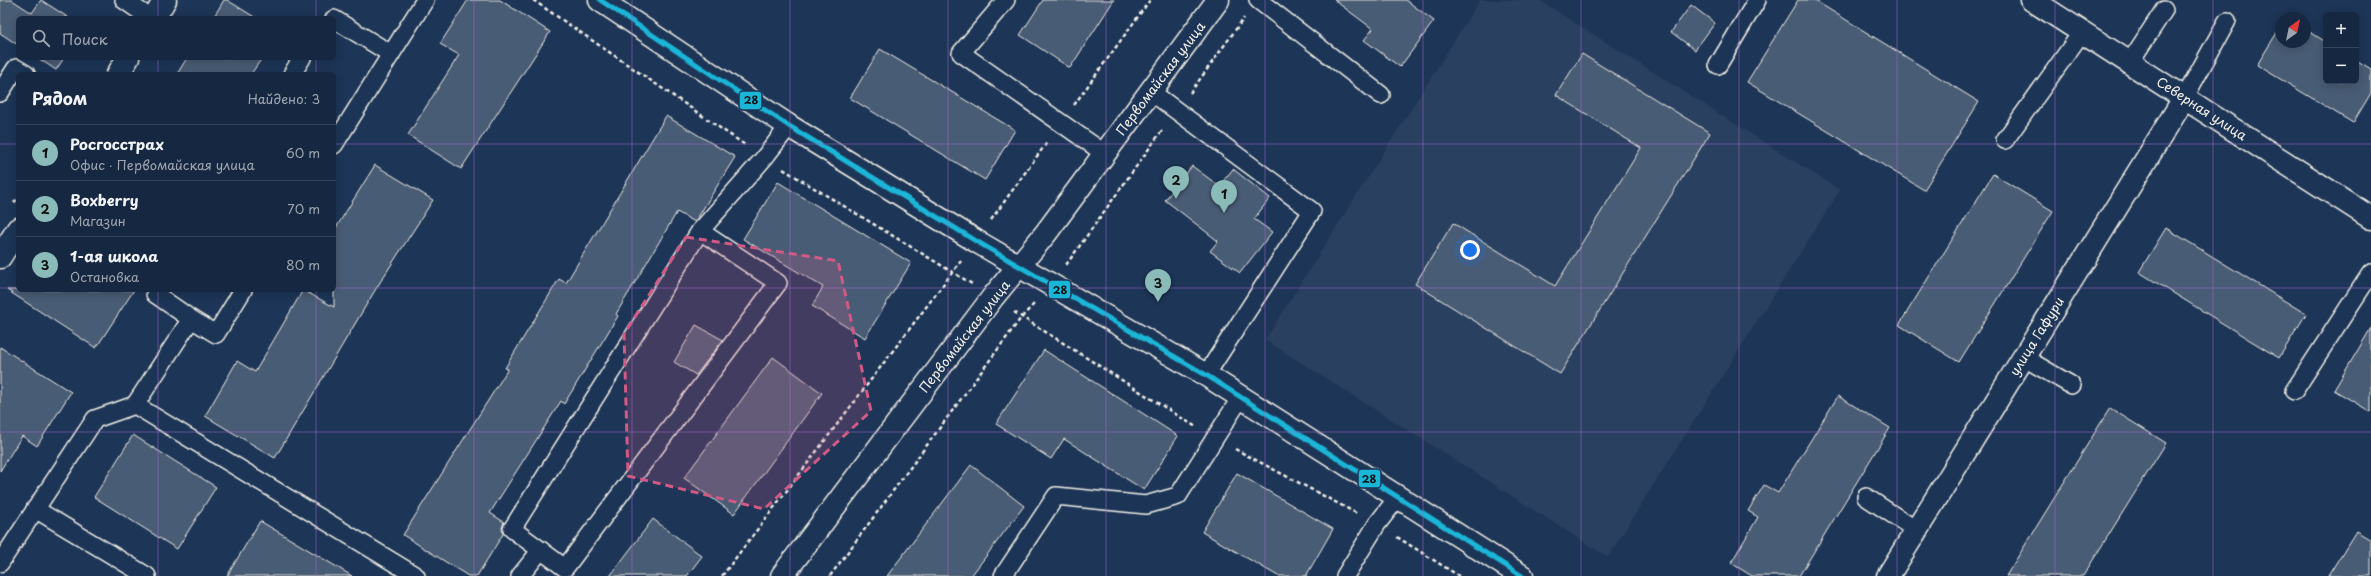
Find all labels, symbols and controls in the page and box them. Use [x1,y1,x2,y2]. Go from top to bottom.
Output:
north arrow [2275,12,2311,48]
map controls [2323,12,2359,84]
button: + [2323,12,2359,48]
search box [16,16,336,60]
street label: Первомайская улица [1111,17,1210,139]
icon: search [30,27,52,49]
text: Поиск [62,27,108,50]
button: − [2323,48,2359,84]
street label: Северная улица [2153,72,2252,145]
text: Рядом [32,85,87,111]
text: Найдено: 3 [248,89,320,108]
line badge: 28 [739,91,762,110]
text: 28 [744,91,758,108]
text: Росгосстрах [70,132,164,155]
text: 1 [42,143,48,162]
text: 60 m [286,143,320,162]
text: Офис · Первомайская улица [70,155,255,174]
pin: 2 [1163,166,1189,199]
pin: 1 [1211,180,1237,213]
text: Boxberry [70,188,139,211]
text: 2 [40,199,50,218]
text: 70 m [287,199,320,218]
text: Магазин [70,211,126,230]
your location [1460,240,1480,260]
text: 1-ая школа [70,244,159,267]
text: 3 [41,255,49,274]
text: 80 m [286,255,320,274]
text: Остановка [70,267,139,286]
pin: 3 [1145,269,1171,302]
street label: Первомайская улица [914,275,1014,396]
line badge: 28 [1048,280,1071,299]
text: 28 [1053,281,1067,298]
street label: улица Гафури [2004,293,2068,379]
line badge: 28 [1358,469,1381,488]
text: 28 [1362,470,1376,487]

